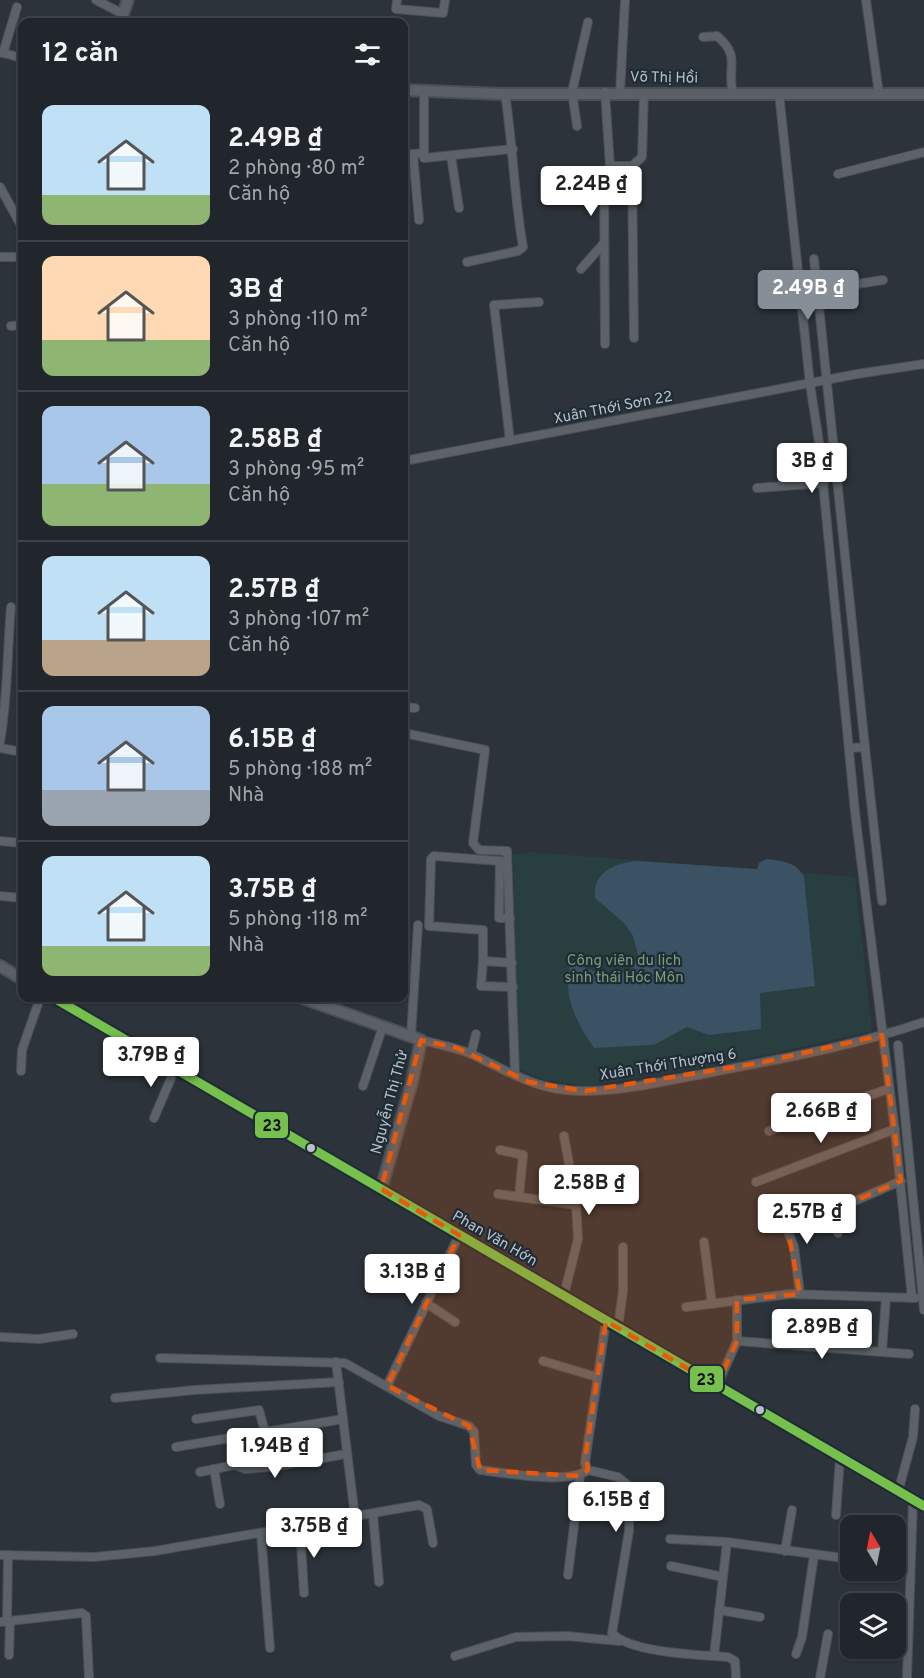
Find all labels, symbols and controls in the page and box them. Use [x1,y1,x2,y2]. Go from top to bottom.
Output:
text: 12 căn [42,38,119,71]
icon: filters [351,38,384,71]
street label: Võ Thị Hồi [630,67,698,89]
text: 2.49B ₫ [228,123,322,156]
icon: home [90,129,162,201]
text: 2 phòng · 80 m² [228,156,365,182]
pin: 2.24B ₫ [536,166,646,217]
text: 2.24B ₫ [555,172,627,198]
text: Căn hộ [228,182,290,208]
pin: 2.49B ₫ [753,270,863,321]
text: 3B ₫ [228,274,283,307]
text: 2.49B ₫ [772,276,844,302]
icon: home [90,280,162,352]
text: 3 phòng · 110 m² [228,307,368,333]
text: Căn hộ [228,333,290,359]
street label: Xuân Thới Sơn 22 [552,388,674,429]
text: 2.58B ₫ [228,424,322,457]
icon: home [90,430,162,502]
pin: 3B ₫ [776,443,848,494]
text: 3B ₫ [791,449,833,475]
text: 3 phòng · 95 m² [228,457,364,483]
text: Căn hộ [228,483,290,509]
text: 2.57B ₫ [228,574,319,607]
icon: home [90,580,162,652]
text: 3 phòng · 107 m² [228,607,369,633]
text: Căn hộ [228,633,290,659]
text: 6.15B ₫ [228,724,316,757]
icon: home [90,730,162,802]
text: 5 phòng · 188 m² [228,757,372,783]
text: Nhà [228,783,264,809]
text: 3.75B ₫ [228,874,316,907]
icon: home [90,880,162,952]
text: 5 phòng · 118 m² [228,907,367,933]
text: Nhà [228,933,264,959]
park label: Công viên du lịch sinh thái Hóc Môn [564,952,684,988]
pin: 3.79B ₫ [96,1037,206,1088]
text: 3.79B ₫ [117,1043,185,1069]
street label: Xuân Thới Thượng 6 [599,1045,738,1086]
street label: Nguyễn Thị Thử [366,1047,414,1156]
pin: 2.66B ₫ [766,1093,876,1144]
text: 2.66B ₫ [785,1099,857,1125]
line badge: 23 [254,1111,289,1139]
text: 23 [262,1117,282,1137]
unlabelled marker [305,1142,317,1154]
pin: 2.58B ₫ [534,1165,644,1216]
text: 2.58B ₫ [553,1171,625,1197]
pin: 2.57B ₫ [752,1194,862,1245]
text: 2.57B ₫ [772,1200,842,1226]
street label: Phan Văn Hớn [448,1207,540,1271]
pin: 3.13B ₫ [357,1254,467,1305]
text: 3.13B ₫ [379,1260,445,1286]
pin: 2.89B ₫ [767,1309,877,1360]
text: 2.89B ₫ [786,1315,858,1341]
line badge: 23 [689,1365,724,1393]
text: 23 [696,1371,716,1391]
unlabelled marker [754,1404,766,1416]
pin: 1.94B ₫ [220,1428,330,1479]
text: 1.94B ₫ [241,1434,309,1460]
pin: 6.15B ₫ [561,1482,671,1533]
text: 6.15B ₫ [582,1488,650,1514]
pin: 3.75B ₫ [259,1508,369,1559]
text: 3.75B ₫ [280,1514,348,1540]
north arrow [840,1515,906,1581]
map controls [840,1515,906,1659]
button: layers [840,1593,906,1659]

